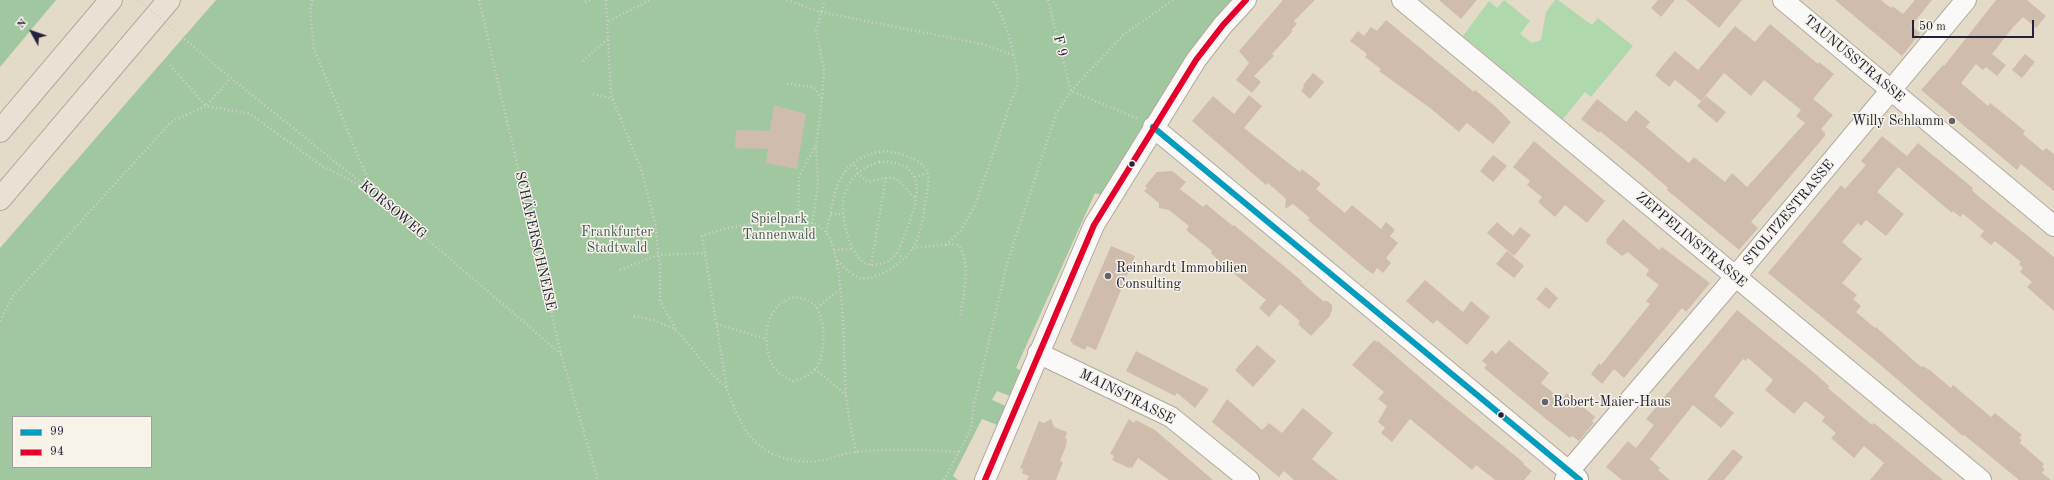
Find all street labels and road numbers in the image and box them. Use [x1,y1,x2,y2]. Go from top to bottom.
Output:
street label: TAUNUSSTRASSE [1800,12,1908,106]
street label: F 9 [1049,34,1071,58]
street label: STOLTZESTRASSE [1740,157,1838,269]
street label: SCHÄFERSCHNEISE [511,170,559,312]
street label: KORSOWEG [356,177,430,243]
street label: ZEPPELINSTRASSE [1632,189,1750,291]
street label: MAINSTRASSE [1076,366,1178,428]

